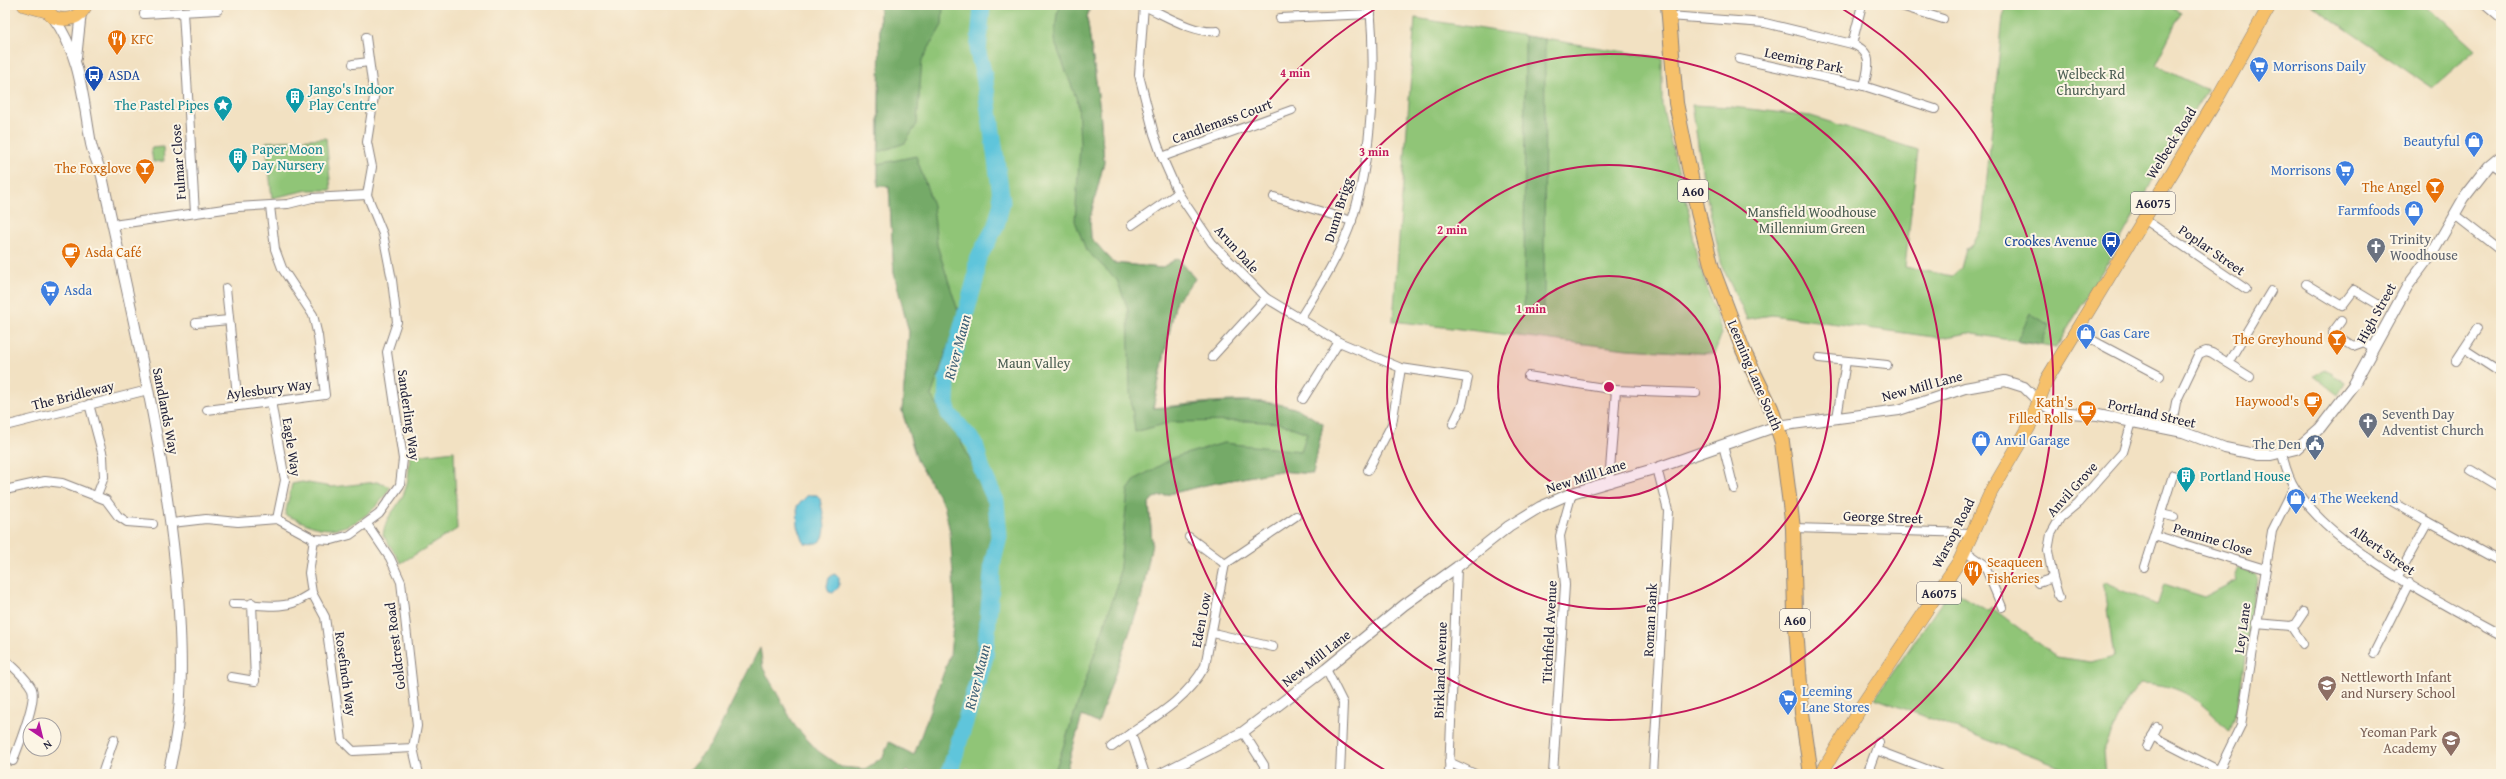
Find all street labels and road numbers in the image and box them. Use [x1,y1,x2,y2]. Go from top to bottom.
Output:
street label: Leeming Park [1763,42,1846,78]
street label: Candlemass Court [1169,94,1275,148]
street label: Welbeck Road [2141,103,2201,183]
street label: Fulmar Close [165,123,191,201]
street label: Dunn Brigg [1319,175,1357,245]
road number: A60 [1678,180,1708,202]
road number: A6075 [2131,192,2175,214]
street label: Poplar Street [2175,220,2249,280]
street label: Arun Dale [1210,221,1264,278]
street label: High Street [2351,279,2401,347]
street label: Leeming Lane South [1723,317,1787,434]
street label: New Mill Lane [1879,365,1965,406]
street label: Sandlands Way [148,366,184,456]
street label: Sanderling Way [393,368,425,462]
street label: Aylesbury Way [225,374,313,404]
street label: The Bridleway [30,375,116,415]
street label: Portland Street [2106,393,2198,433]
street label: Eagle Way [277,416,307,478]
street label: New Mill Lane [1543,454,1629,498]
street label: Anvil Grove [2042,457,2103,521]
street label: Warsop Road [1927,494,1979,572]
street label: George Street [1843,506,1923,528]
street label: Pennine Close [2171,517,2256,561]
street label: Albert Street [2346,520,2420,580]
street label: Titchfield Avenue [1536,580,1562,684]
street label: Roman Bank [1638,582,1662,657]
road number: A6075 [1917,582,1961,604]
street label: Eden Low [1186,591,1216,649]
street label: Goldcrest Road [380,601,410,691]
street label: Ley Lane [2229,601,2256,655]
road number: A60 [1780,609,1810,631]
street label: Birkland Avenue [1428,621,1452,719]
street label: New Mill Lane [1277,624,1355,691]
street label: Rosefinch Way [330,630,362,718]

